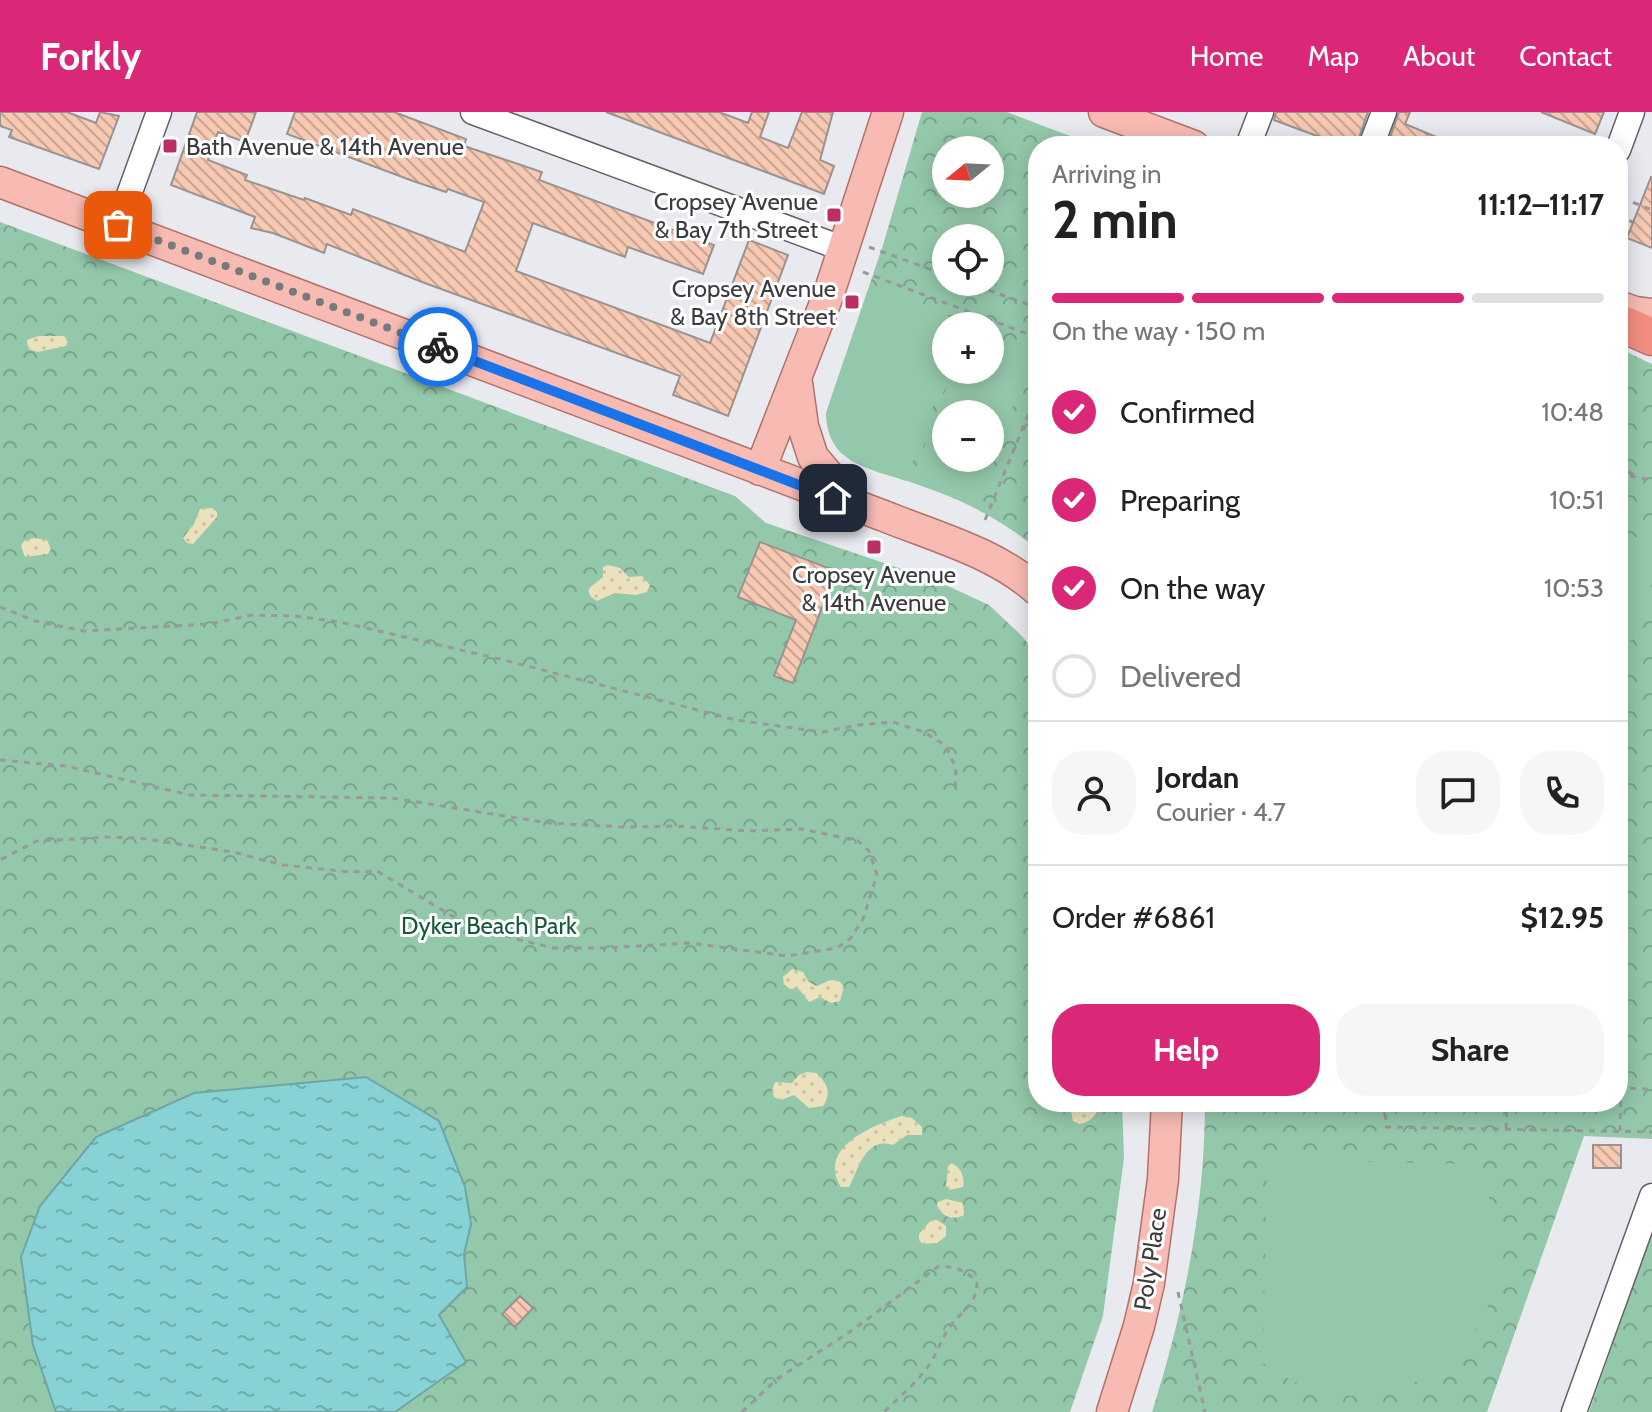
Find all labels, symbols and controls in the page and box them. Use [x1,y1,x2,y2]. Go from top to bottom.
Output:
text: Forkly [40,33,141,80]
text: Home [1190,39,1263,73]
text: Map [1307,39,1359,73]
text: About [1403,39,1475,73]
text: Contact [1519,39,1612,73]
place label: Bath Avenue & 14th Avenue [186,132,464,161]
north arrow [932,136,1004,208]
map controls [932,136,1004,472]
marker: Bath Avenue & 14th Avenue [161,137,179,155]
text: Arriving in [1052,158,1162,190]
text: 11:12–11:17 [1477,186,1604,223]
place label: Cropsey Avenue & Bay 7th Street [654,187,818,244]
text: 2 min [1052,188,1178,251]
pin [84,191,152,259]
icon: bag [96,203,140,247]
marker: Cropsey Avenue & Bay 7th Street [825,206,843,224]
button: locate [932,224,1004,296]
place label: Cropsey Avenue & Bay 8th Street [670,274,836,331]
marker: Cropsey Avenue & Bay 8th Street [843,293,861,311]
courier [398,307,478,387]
button: + [932,312,1004,384]
text: On the way · 150 m [1052,315,1265,347]
icon: bike [416,325,460,369]
icon: check [1052,390,1096,434]
text: Confirmed [1120,394,1255,431]
text: 10:48 [1541,396,1604,428]
button: − [932,400,1004,472]
pin [799,464,867,532]
icon: home [811,476,855,520]
icon: check [1052,478,1096,522]
text: Preparing [1120,482,1240,519]
text: 10:51 [1549,484,1604,516]
marker: Cropsey Avenue & 14th Avenue [865,538,883,556]
place label: Cropsey Avenue & 14th Avenue [792,560,956,617]
icon: check [1052,566,1096,610]
text: On the way [1120,570,1265,607]
text: 10:53 [1544,572,1604,604]
text: Delivered [1120,658,1241,695]
button: person [1052,751,1136,835]
button: chat [1416,751,1500,835]
button: phone [1520,751,1604,835]
text: Jordan [1156,759,1239,796]
text: Courier · 4.7 [1156,796,1286,828]
text: Order #6861 [1052,899,1215,936]
text: $12.95 [1520,899,1604,936]
park label: Dyker Beach Park [401,911,577,940]
button: Help [1052,1004,1320,1096]
button: Share [1336,1004,1604,1096]
street label: Poly Place [1128,1206,1172,1312]

